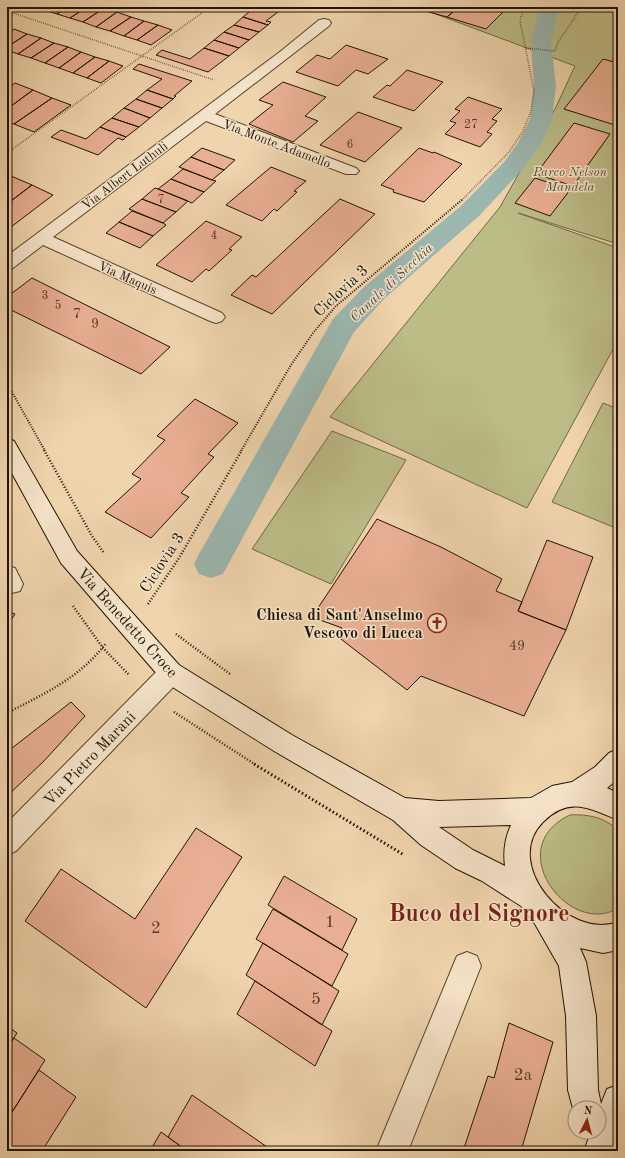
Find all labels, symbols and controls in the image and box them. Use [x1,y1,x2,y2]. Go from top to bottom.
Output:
street label: Via Monte Adamello [221,118,332,171]
house number: 27 [464,119,478,131]
street label: Via Albert Luthuli [80,139,171,213]
house number: 6 [347,139,354,151]
park label: Parco Nelson Mandela [532,166,608,194]
house number: 7 [158,194,164,206]
house number: 4 [211,230,218,242]
water label: Canale di Secchia [347,241,436,325]
street label: Via Maquis [96,260,159,297]
street label: Ciclovia 3 [311,262,372,321]
house number: 3 [42,290,48,302]
house number: 5 [55,299,62,312]
house number: 7 [73,307,81,321]
house number: 9 [91,317,99,331]
street label: Ciclovia 3 [137,530,188,596]
street label: Via Benedetto Croce [73,565,180,681]
place label: Chiesa di Sant'Anselmo Vescovo di Lucca [256,608,423,642]
church icon: Chiesa di Sant'Anselmo Vescovo di Lucca [426,612,448,634]
house number: 49 [509,639,525,653]
street label: Via Pietro Marani [42,709,139,810]
district label: Buco del Signore [388,903,570,927]
house number: 1 [325,914,335,931]
house number: 2 [151,920,161,937]
house number: 5 [311,991,321,1008]
house number: 2a [514,1067,533,1084]
north arrow [567,1100,607,1140]
text: N [583,1106,593,1118]

